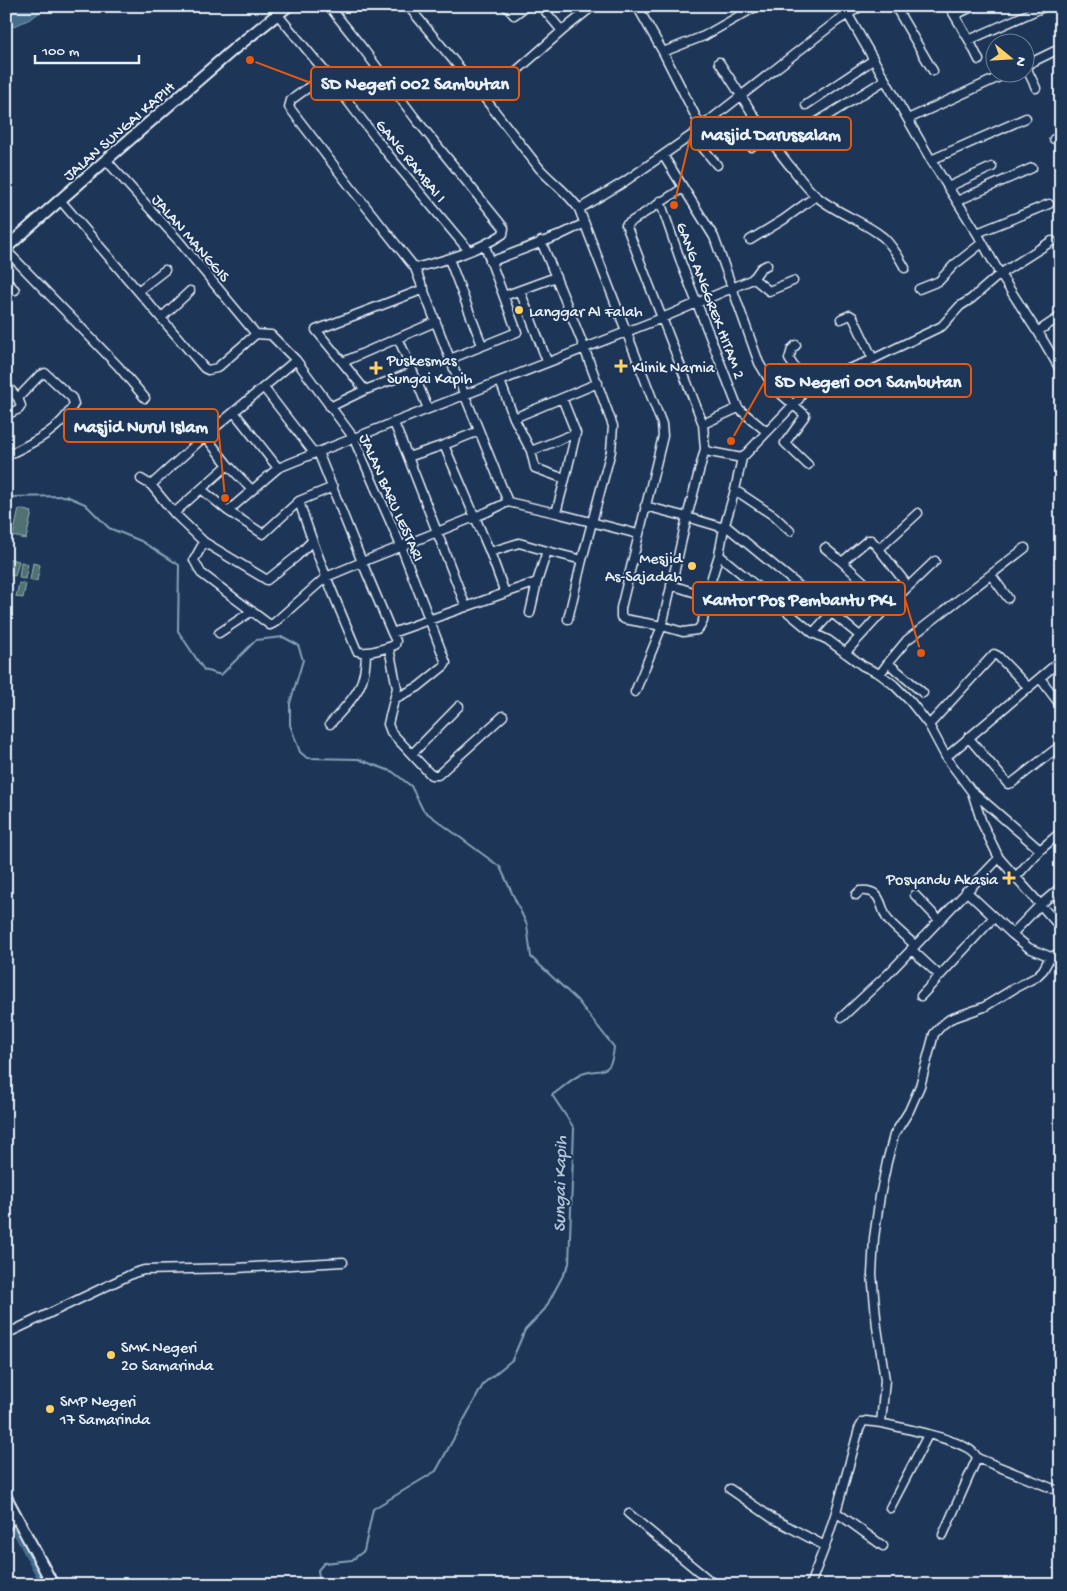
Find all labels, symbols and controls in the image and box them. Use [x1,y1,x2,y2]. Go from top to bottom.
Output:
scale bar [35,32,139,64]
north arrow [984,32,1034,82]
text: 100 m [41,43,80,61]
text: N [1010,54,1029,68]
callout: SD Negeri 002 Sambutan [311,67,519,100]
text: SD Negeri 002 Sambutan [321,75,509,96]
street label: JALAN SUNGAI KAPIH [61,78,181,186]
street label: GANG RAMBAI I [370,117,449,208]
callout: Masjid Darussalam [691,117,851,150]
text: Masjid Darussalam [701,126,841,147]
street label: JALAN MANGGIS [146,192,233,287]
street label: GANG ANGGREK HITAM 2 [670,220,747,382]
marker: Langgar Al Falah [513,304,525,316]
place label: Langgar Al Falah [529,304,643,323]
place label: Puskesmas Sungai Kapih [386,353,473,390]
marker: Klinik Narnia [614,359,628,373]
place label: Klinik Narnia [632,360,716,379]
marker: Puskesmas Sungai Kapih [369,361,383,375]
callout: SD Negeri 001 Sambutan [765,364,971,397]
text: SD Negeri 001 Sambutan [775,373,962,394]
callout: Masjid Nurul Islam [64,409,218,442]
text: Masjid Nurul Islam [74,418,208,439]
street label: JALAN BARU LESTARI [353,432,426,565]
place label: Mesjid As-Sajadah [605,551,684,588]
marker: Mesjid As-Sajadah [686,560,698,572]
callout: Kantor Pos Pembantu PKL [693,582,905,615]
text: Kantor Pos Pembantu PKL [702,591,897,612]
marker: Posyandu Akasia [1002,871,1016,885]
place label: Posyandu Akasia [885,872,999,891]
water label: Sungai Kapih [550,1136,573,1232]
place label: SMK Negeri 20 Samarinda [121,1340,214,1377]
marker: SMK Negeri 20 Samarinda [105,1349,117,1361]
place label: SMP Negeri 17 Samarinda [59,1394,151,1431]
marker: SMP Negeri 17 Samarinda [44,1403,56,1415]

